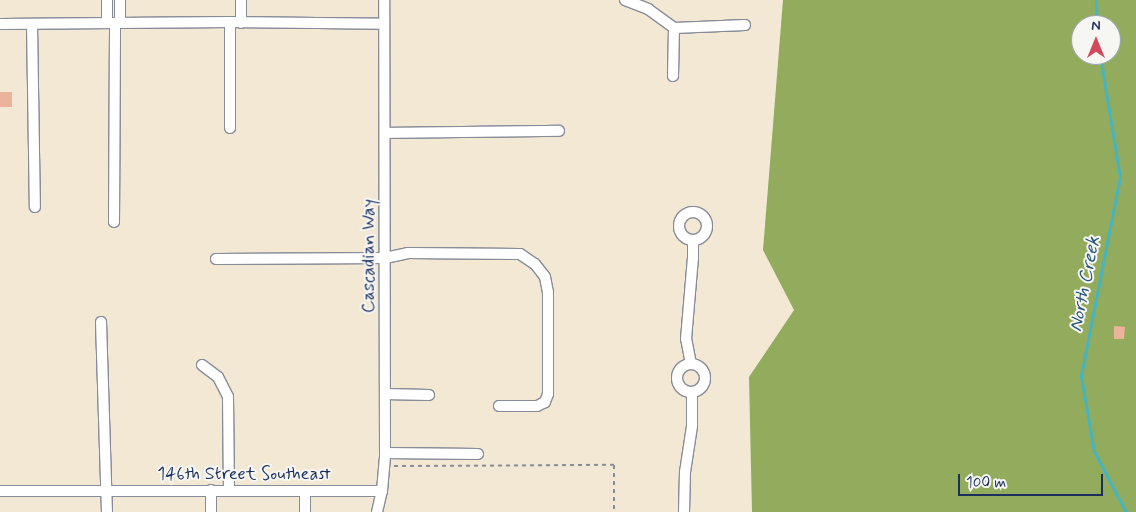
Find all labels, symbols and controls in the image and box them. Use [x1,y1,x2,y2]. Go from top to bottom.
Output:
north arrow [1071,15,1121,65]
text: N [1091,17,1101,35]
street label: Cascadian Way [358,197,380,315]
water label: North Creek [1065,234,1105,334]
street label: 146th Street Southeast [157,463,331,485]
scale bar [961,464,1106,496]
text: 100 m [966,473,1006,493]

